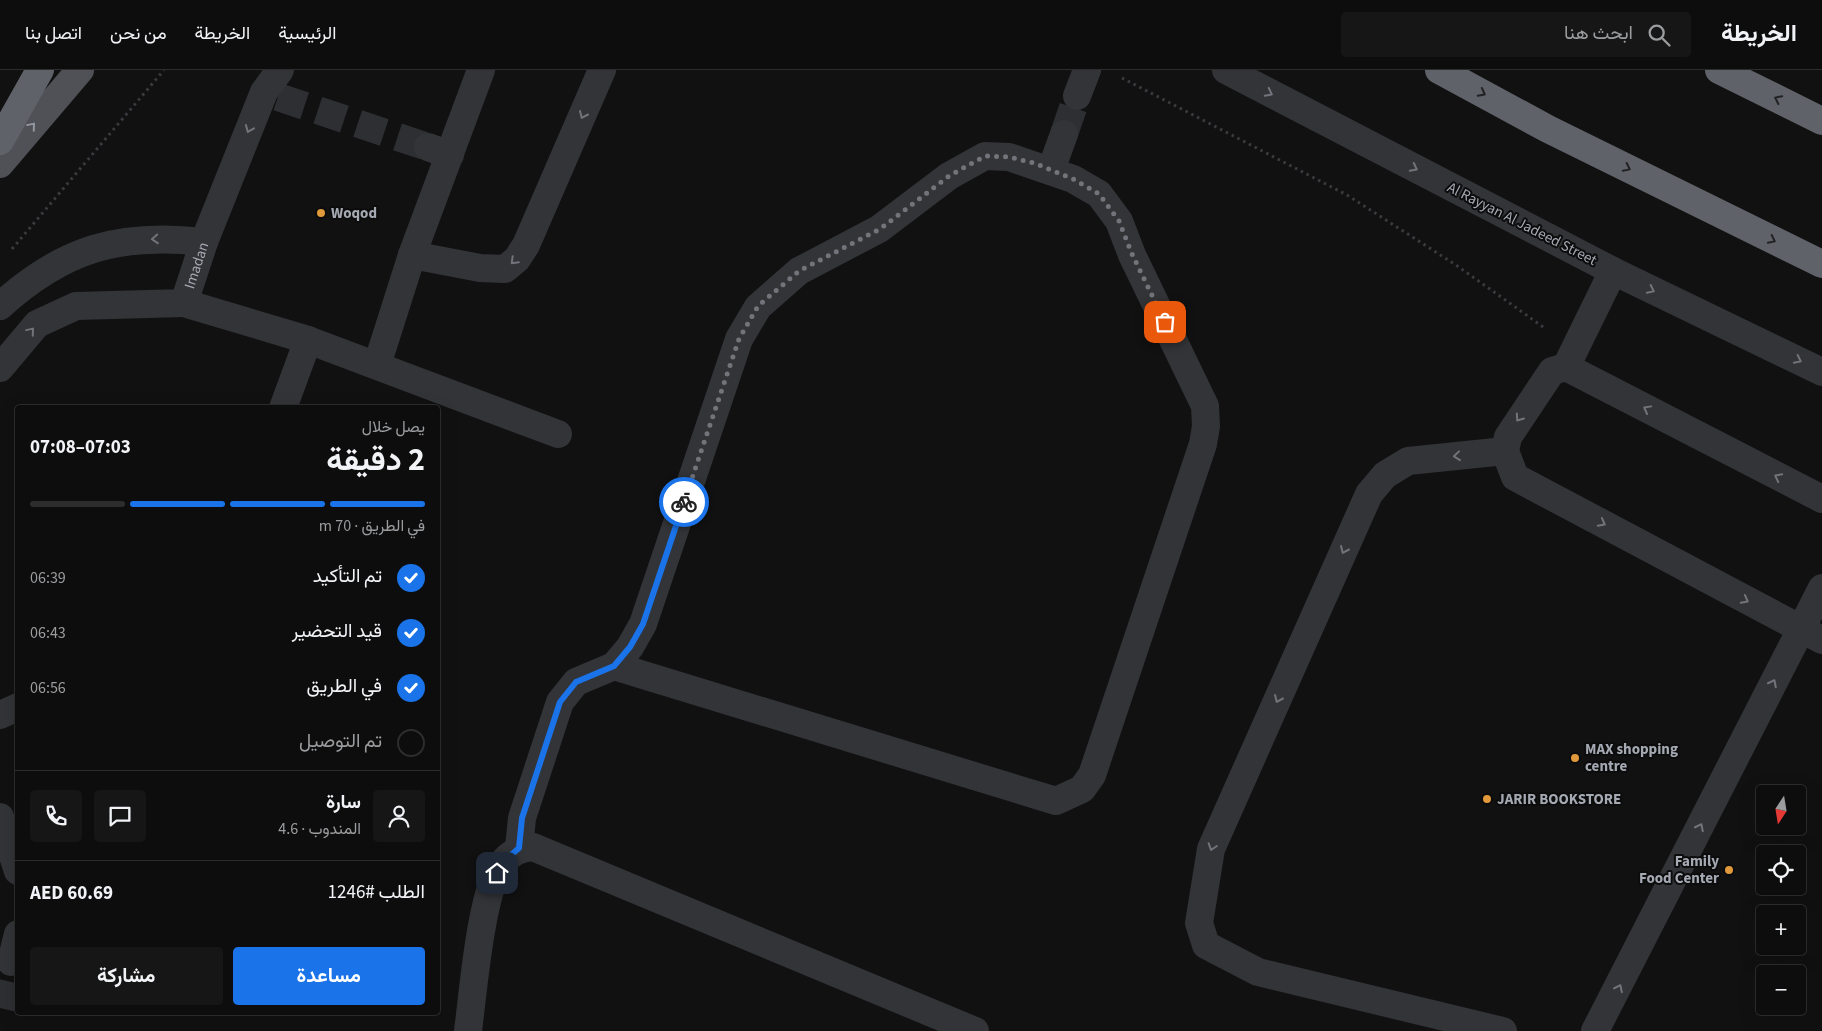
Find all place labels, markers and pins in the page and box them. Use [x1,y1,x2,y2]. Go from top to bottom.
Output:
place label: Woqod [331,203,377,224]
marker: Woqod [315,207,327,219]
pin [1144,301,1186,343]
place label: MAX shopping centre [1585,739,1678,777]
marker: MAX shopping centre [1569,752,1581,764]
place label: JARIR BOOKSTORE [1497,789,1621,810]
marker: JARIR BOOKSTORE [1481,793,1493,805]
place label: Family Food Center [1639,851,1719,889]
pin [476,852,518,894]
marker: Family Food Center [1723,864,1735,876]

